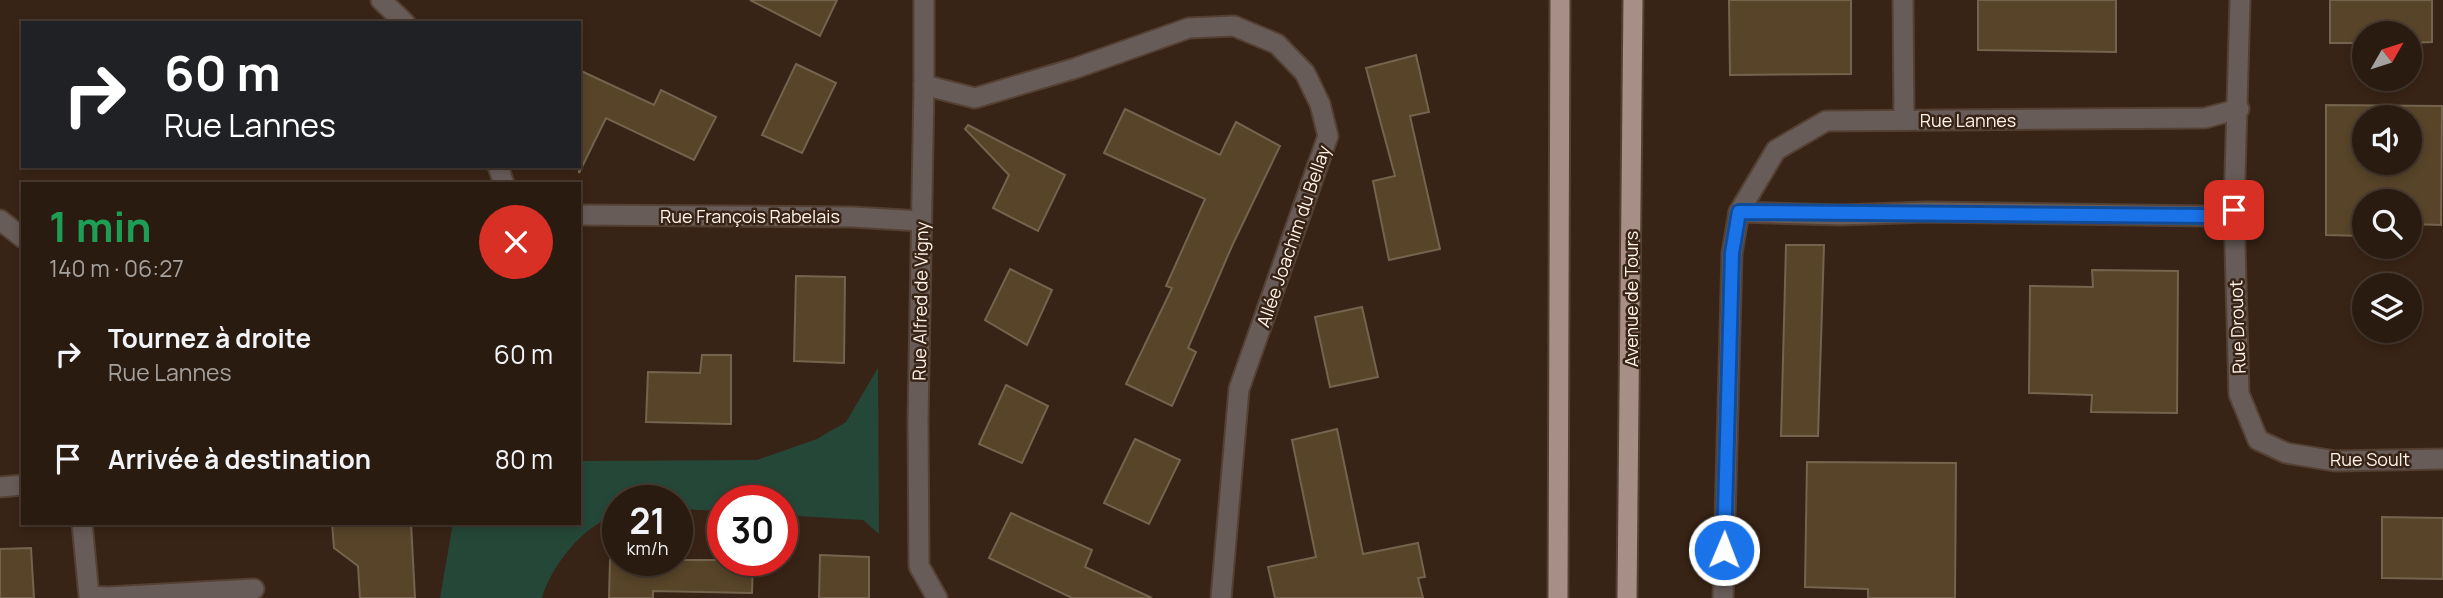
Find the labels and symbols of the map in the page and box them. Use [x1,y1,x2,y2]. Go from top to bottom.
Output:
north arrow [2352,21,2422,91]
street label: Rue Lannes [1920,108,2016,132]
street label: Allée Joachim du Bellay [1251,141,1336,330]
pin [2204,180,2264,240]
street label: Rue François Rabelais [660,204,840,228]
street label: Rue Alfred de Vigny [907,221,933,381]
street label: Avenue de Tours [1619,231,1643,367]
street label: Rue Drouot [2223,280,2251,374]
street label: Rue Soult [2330,447,2410,471]
speed limit sign: 30 [707,485,798,576]
position arrow [1687,513,1761,587]

